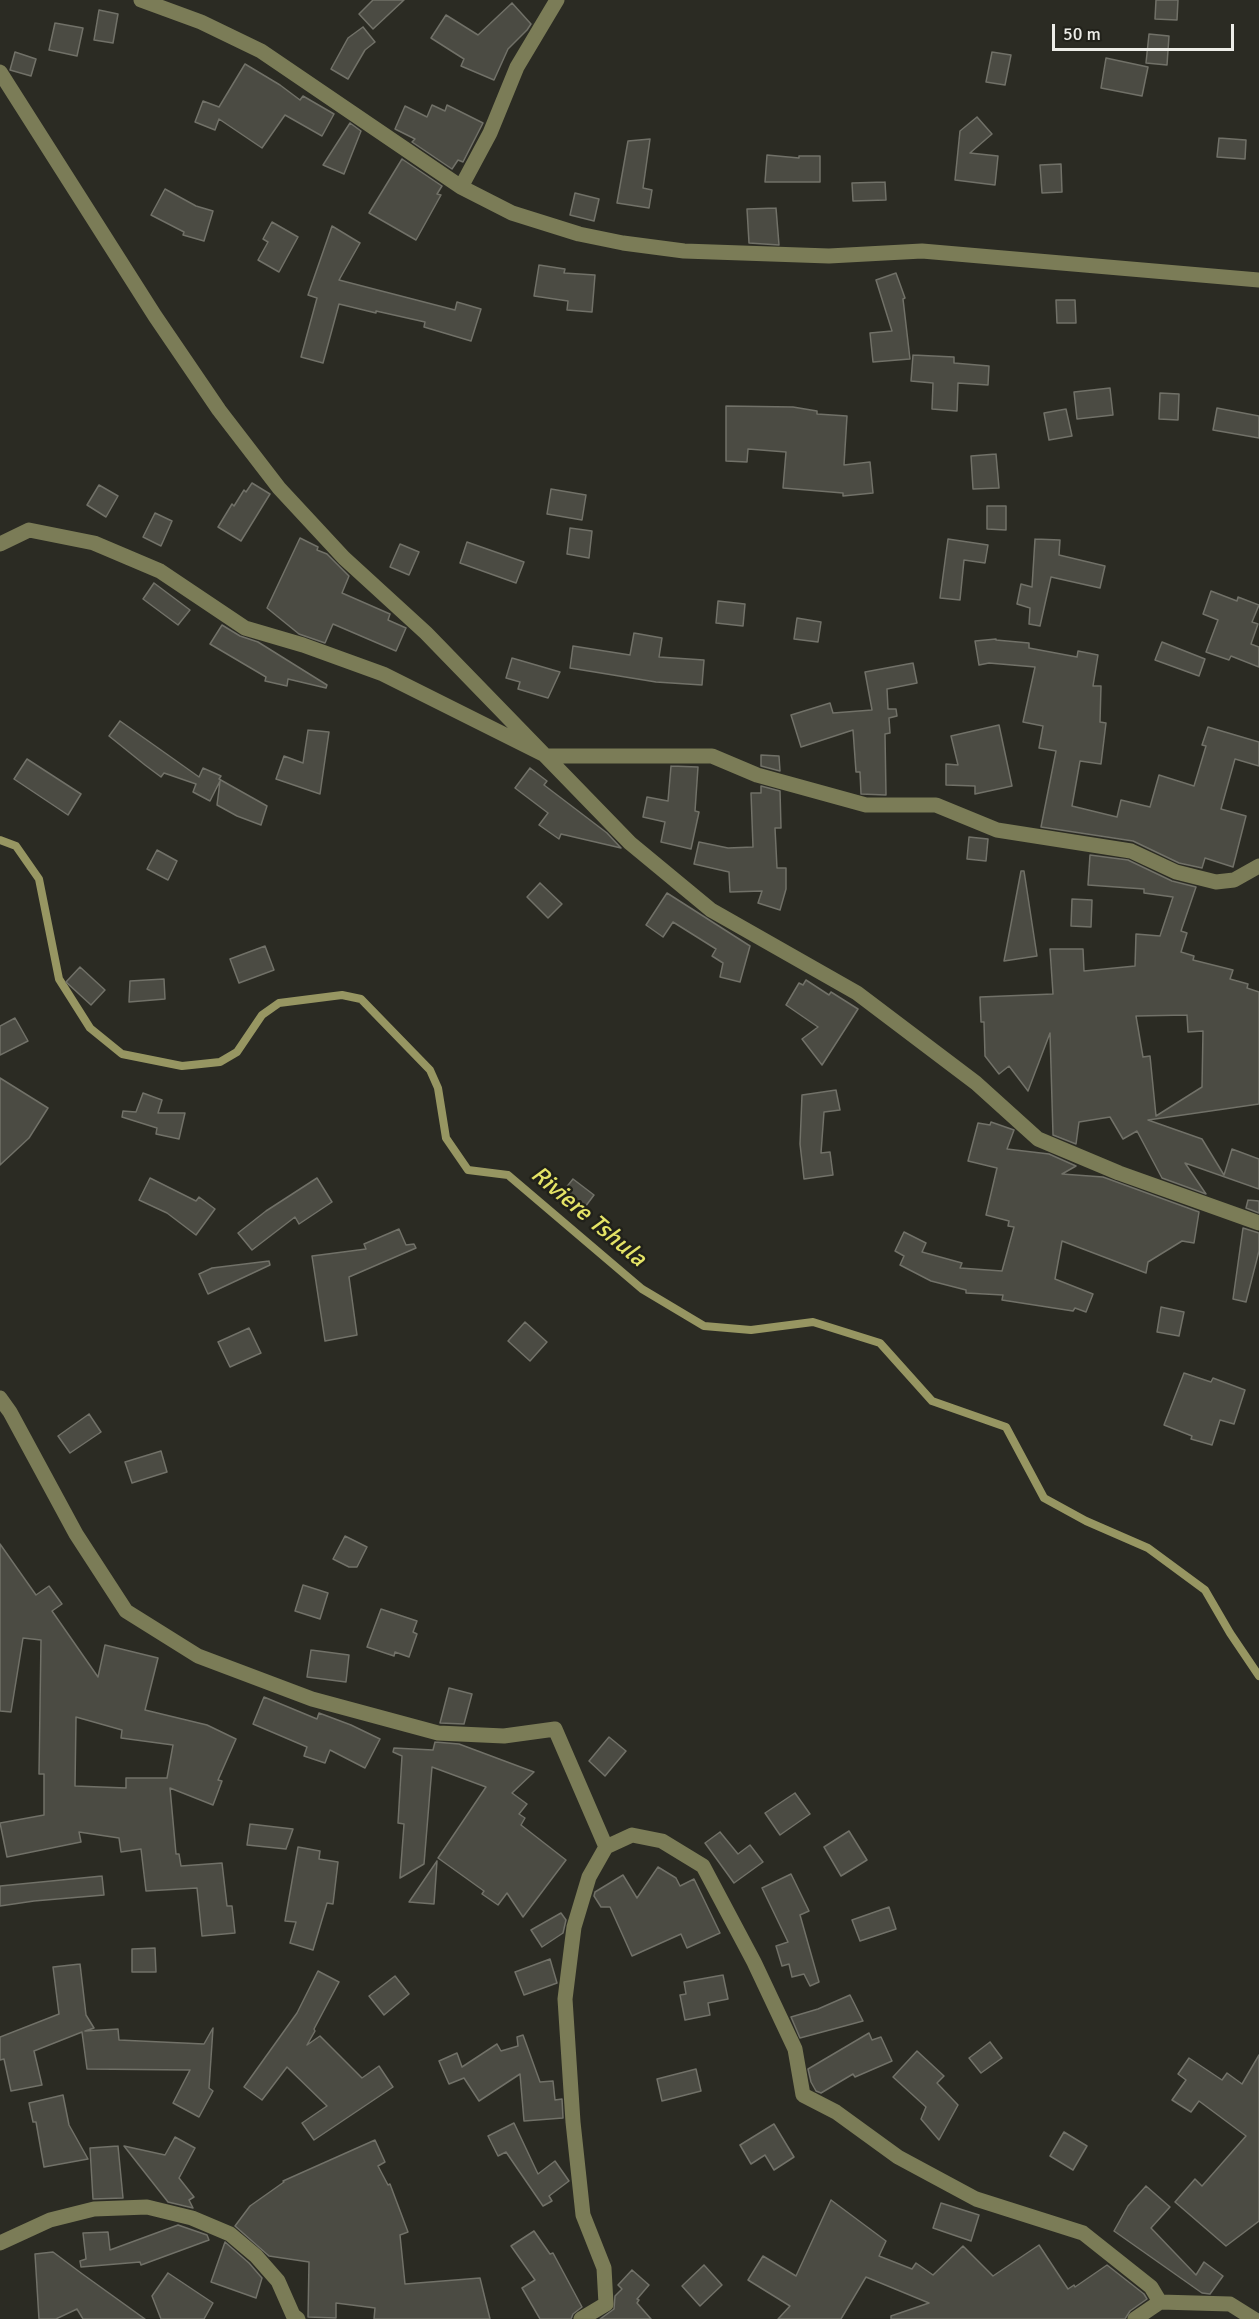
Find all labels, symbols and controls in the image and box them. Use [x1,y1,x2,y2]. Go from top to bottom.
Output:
scale bar [1055,12,1236,50]
text: 50 m [1063,23,1101,45]
water label: Riviere Tshula [525,1161,651,1273]

